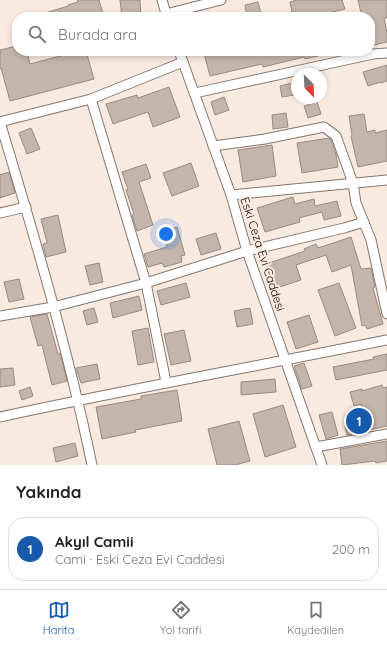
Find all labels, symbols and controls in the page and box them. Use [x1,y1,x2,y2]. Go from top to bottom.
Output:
search box [12,12,375,56]
icon: search [26,23,48,45]
text: Burada ara [58,25,137,44]
north arrow [291,68,327,104]
street label: Eski Ceza Evi Caddesi [237,195,289,313]
your location [156,224,176,244]
pin: 1 [346,406,372,436]
text: Yakında [16,481,81,502]
text: Akyıl Camii [55,532,133,551]
text: 1 [27,541,33,557]
text: 200 m [332,541,370,557]
text: Cami · Eski Ceza Evi Caddesi [55,551,225,567]
tab: Harita [43,599,74,637]
tab: Yol tarifi [160,599,201,637]
tab: Kaydedilen [287,599,344,637]

